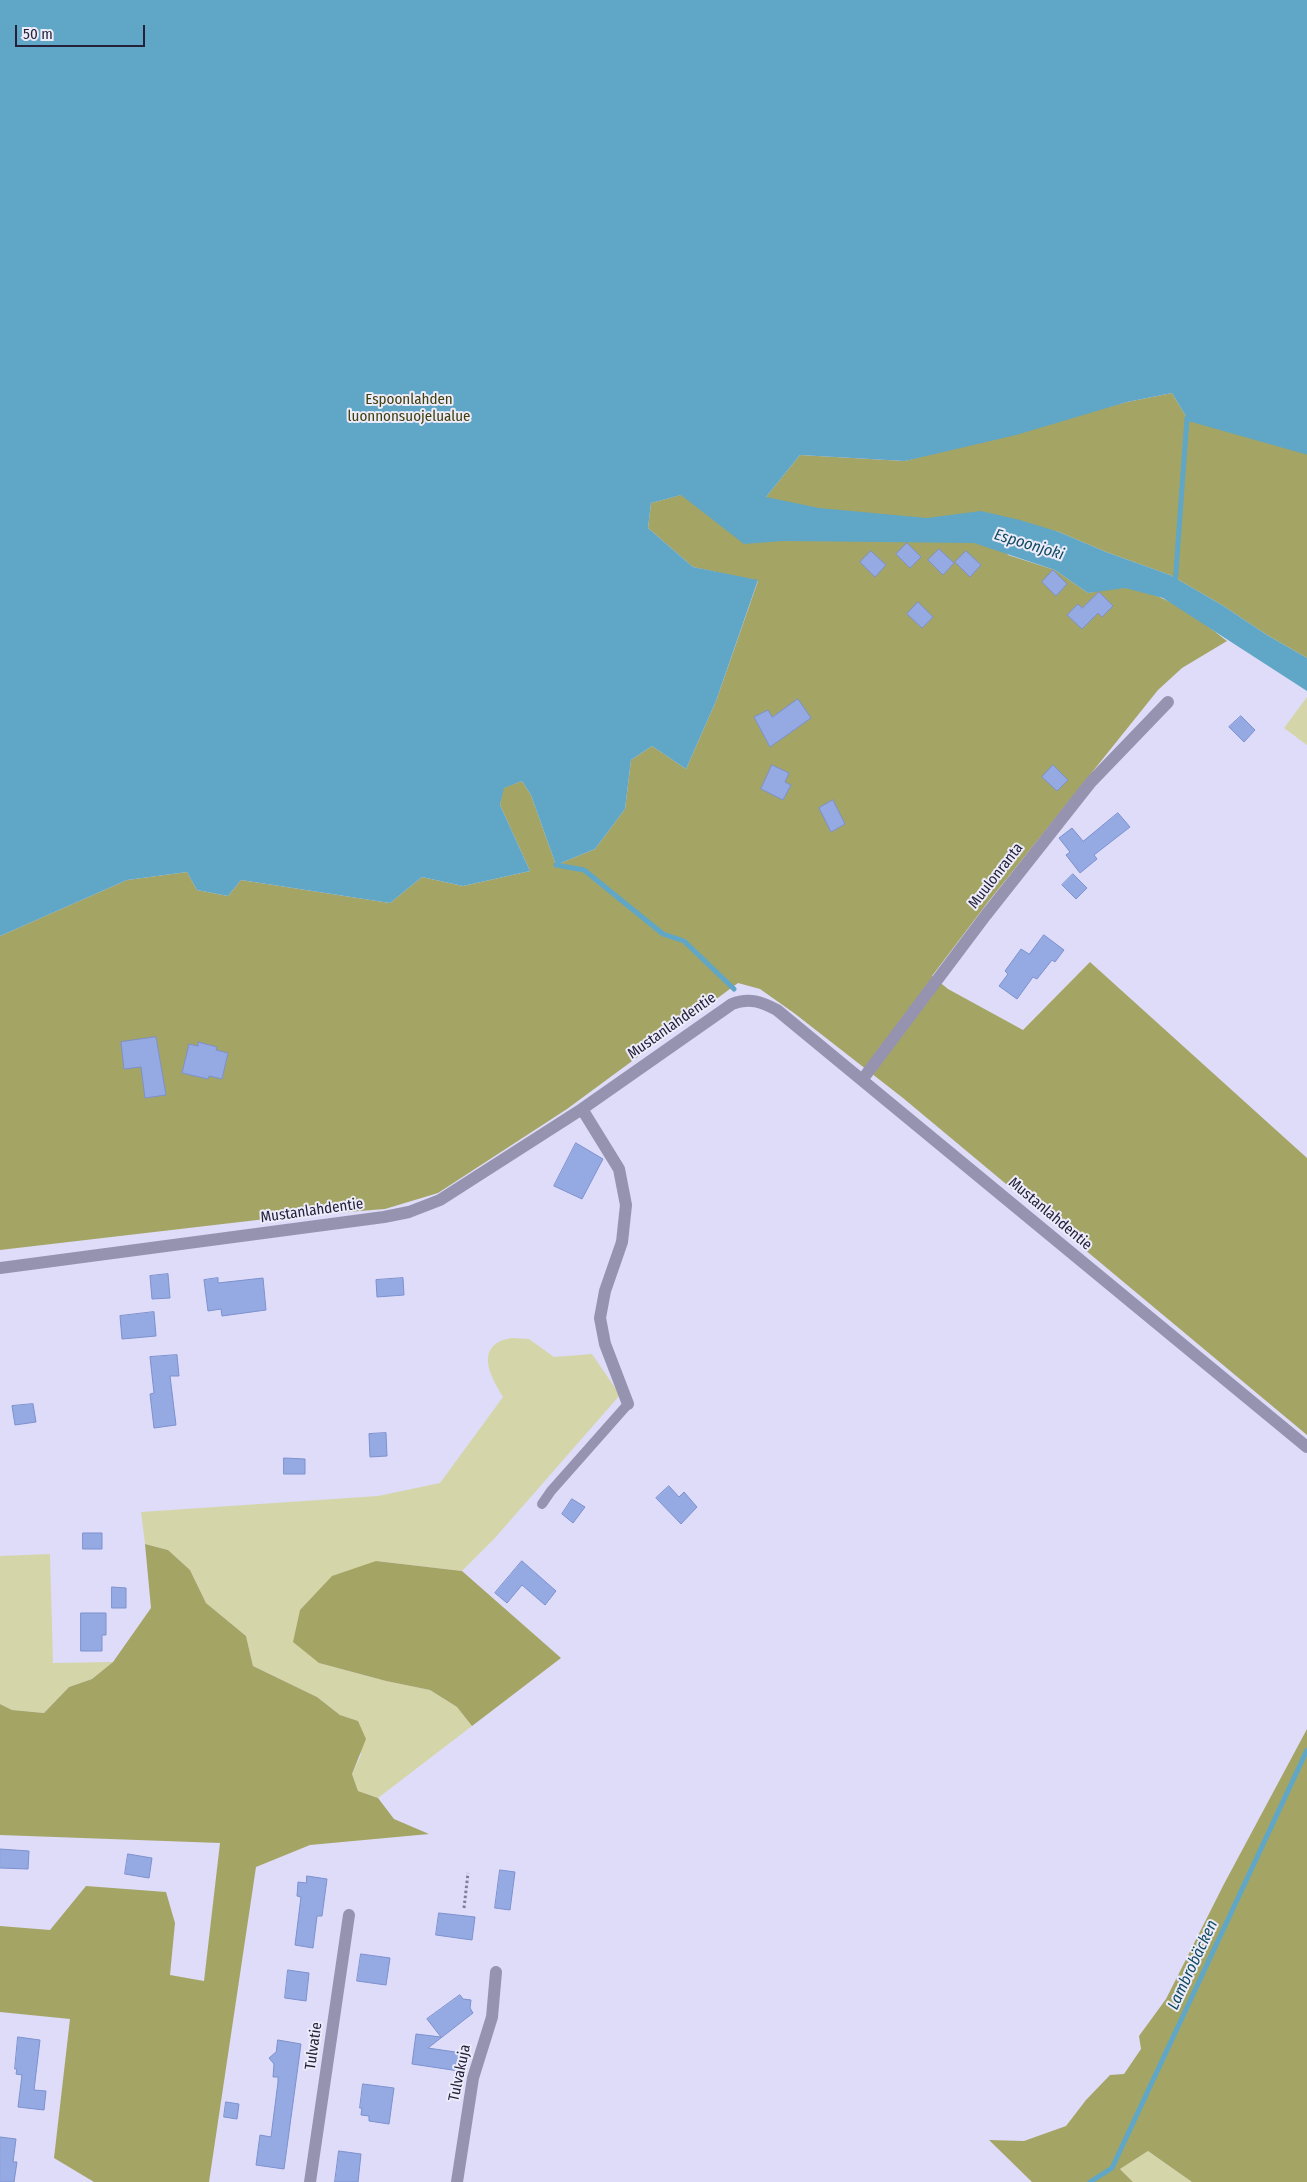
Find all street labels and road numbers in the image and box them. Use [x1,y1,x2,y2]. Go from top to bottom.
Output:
street label: Muulonranta [965,840,1027,912]
street label: Mustanlahdentie [624,989,720,1063]
street label: Mustanlahdentie [1005,1174,1095,1254]
street label: Mustanlahdentie [259,1195,365,1227]
street label: Tulvatie [302,2021,326,2071]
street label: Tulvakuja [445,2043,475,2103]

